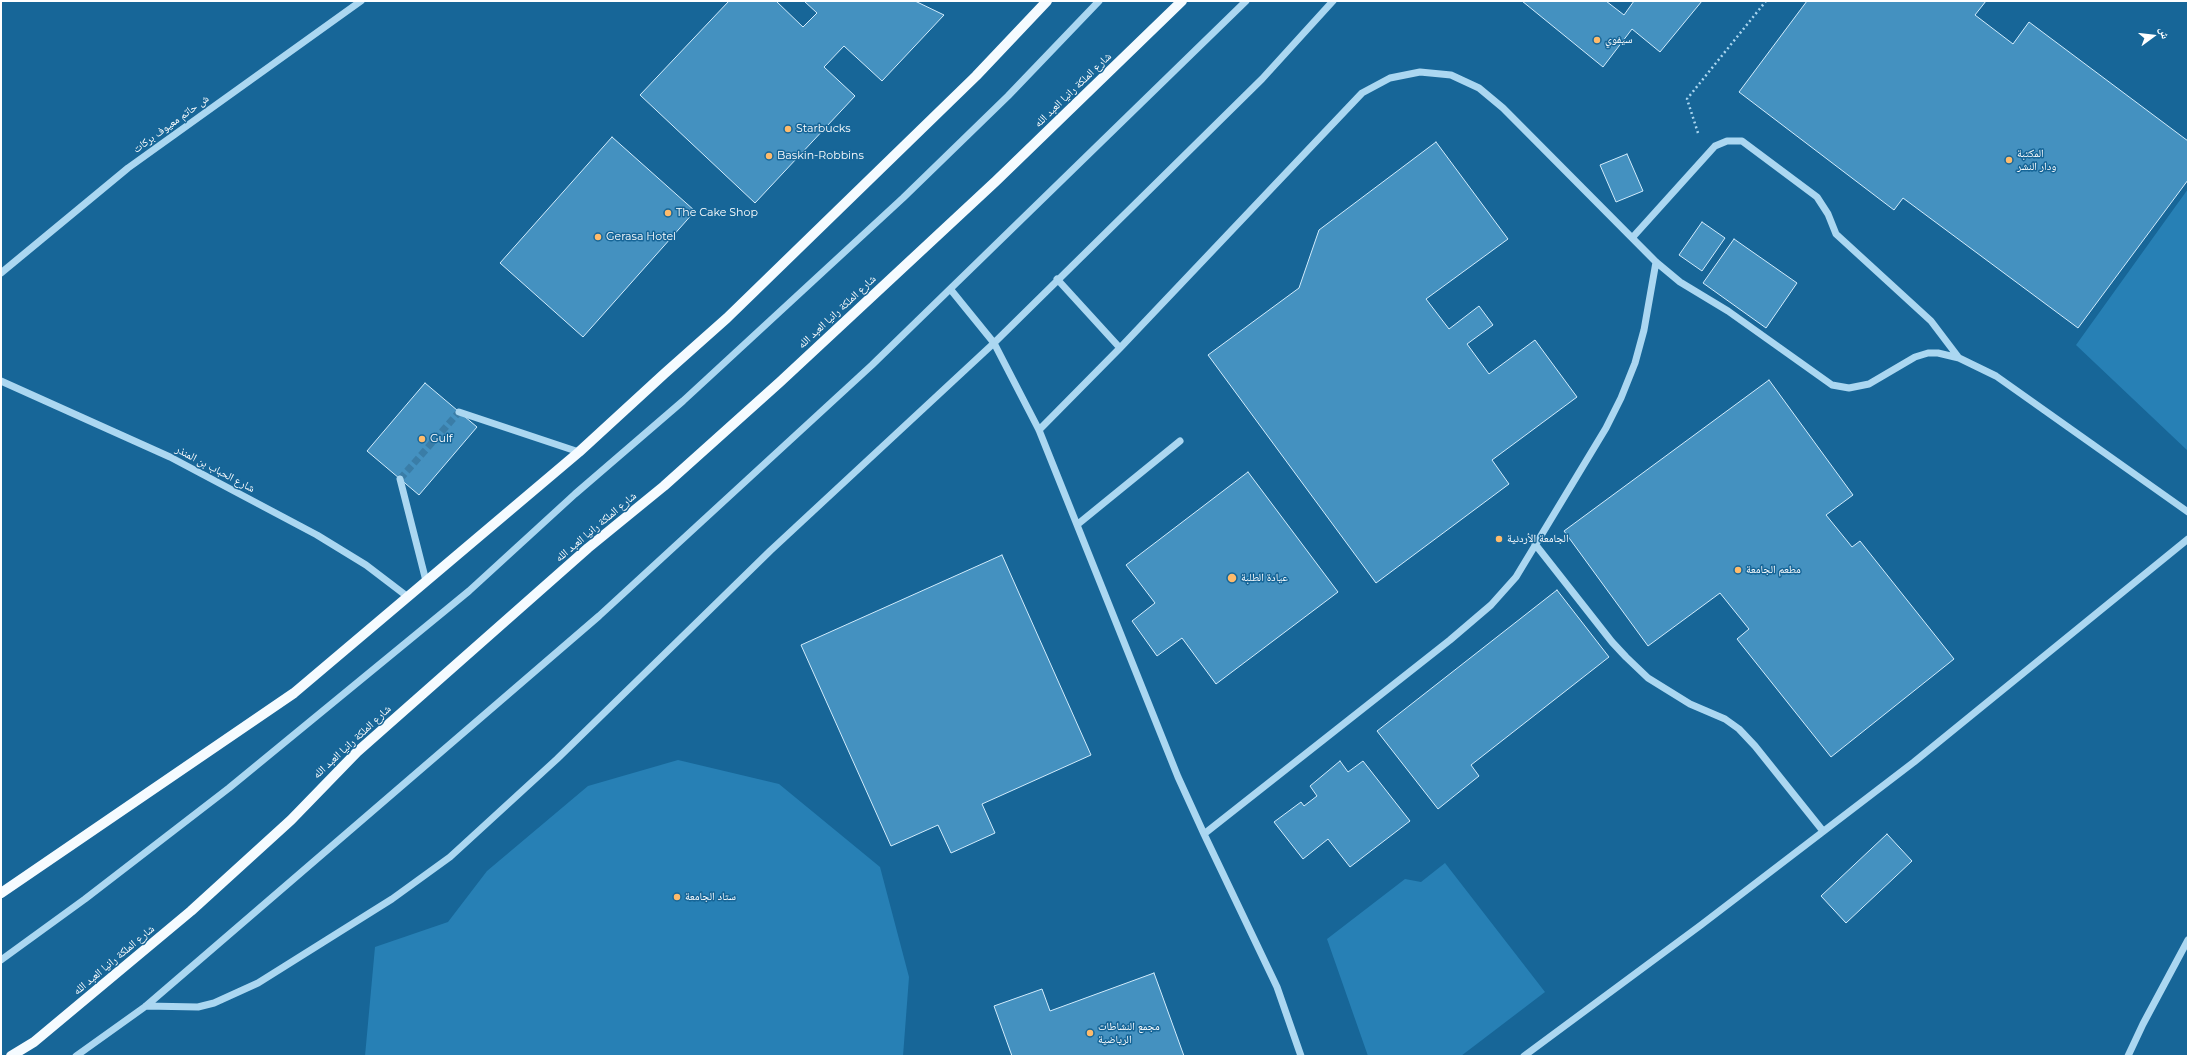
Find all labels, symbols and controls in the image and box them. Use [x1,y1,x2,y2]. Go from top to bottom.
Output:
north arrow [2133,16,2173,56]
text: ش [2156,25,2173,40]
place label: سيفوي [1605,33,1632,47]
marker: سيفوي [1592,35,1602,45]
street label: شارع الملكة رانيا العبد الله [1032,50,1114,130]
street label: ش حاتم معيوف بركات [131,92,211,156]
place label: Starbucks [796,122,851,136]
marker: Starbucks [783,124,793,134]
place label: المكتبة ودار النشر [2017,147,2056,173]
place label: Baskin-Robbins [777,149,864,163]
marker: Baskin-Robbins [764,151,774,161]
marker: المكتبة ودار النشر [2004,155,2014,165]
place label: The Cake Shop [676,206,758,220]
marker: The Cake Shop [663,208,673,218]
place label: Gerasa Hotel [606,230,676,244]
marker: Gerasa Hotel [593,232,603,242]
street label: شارع الملكة رانيا العبد الله [795,272,879,352]
place label: Gulf [430,432,453,446]
marker: Gulf [417,434,427,444]
street label: شارع الحباب بن المنذر [173,443,257,495]
street label: شارع الملكة رانيا العبد الله [553,489,639,565]
place label: الجامعة الأردنية [1507,532,1569,546]
marker: الجامعة الأردنية [1494,534,1504,544]
place label: مطعم الجامعة [1746,563,1801,577]
marker: مطعم الجامعة [1733,565,1743,575]
place label: عيادة الطلبة [1241,571,1288,585]
marker: عيادة الطلبة [1226,572,1238,584]
street label: شارع الملكة رانيا العبد الله [310,702,394,782]
place label: ستاد الجامعة [685,890,736,904]
marker: ستاد الجامعة [672,892,682,902]
street label: شارع الملكة رانيا العبد الله [71,922,157,998]
place label: مجمع النشاطات الرياضية [1098,1020,1160,1046]
marker: مجمع النشاطات الرياضية [1085,1028,1095,1038]

